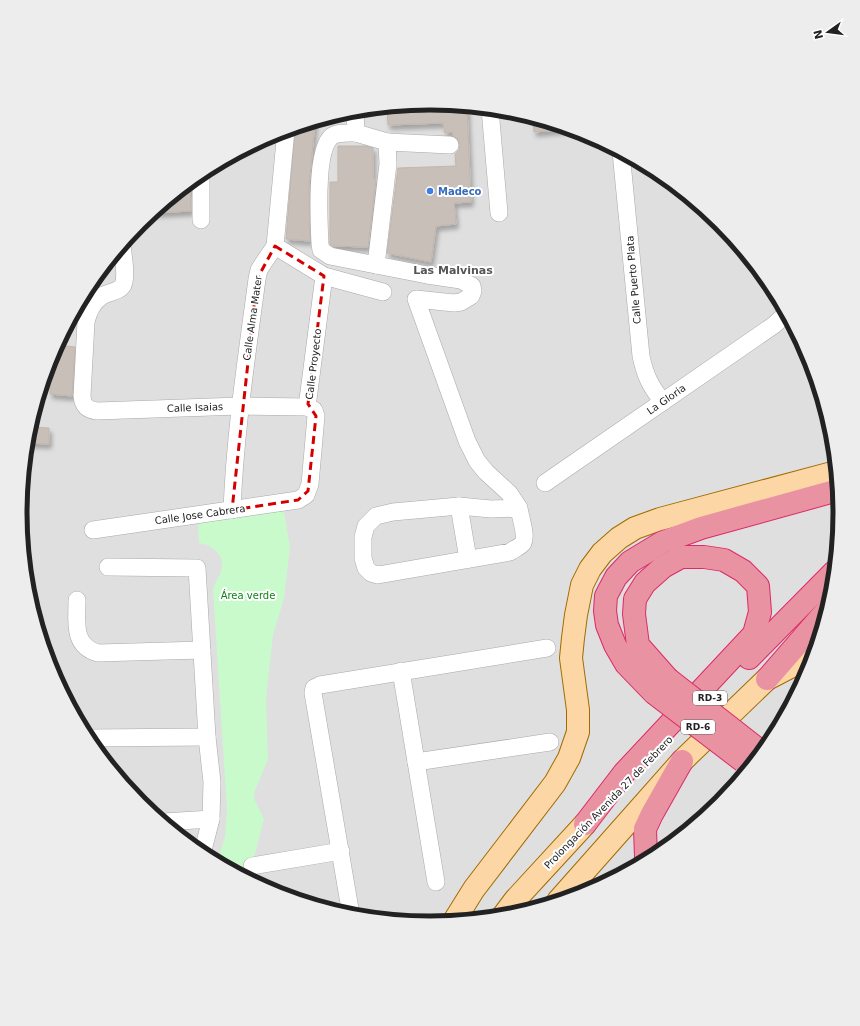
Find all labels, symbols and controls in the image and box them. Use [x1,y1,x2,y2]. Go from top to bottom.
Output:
north arrow [808,12,848,52]
text: N [811,28,826,40]
marker: Madeco [425,186,435,196]
place label: Madeco [438,186,482,197]
street label: Calle Puerto Plata [624,235,643,325]
district label: Las Malvinas [413,264,493,277]
street label: Calle Alma Mater [241,274,264,361]
street label: Calle Proyecto [304,328,323,400]
street label: La Gloria [645,382,688,417]
street label: Calle Isaias [167,401,223,414]
street label: Calle Jose Cabrera [154,503,246,526]
park label: Área verde [221,589,275,601]
road number: RD-3 [693,691,727,705]
road number: RD-6 [681,720,715,734]
street label: Prolongación Avenida 27 de Febrero [542,734,675,871]

